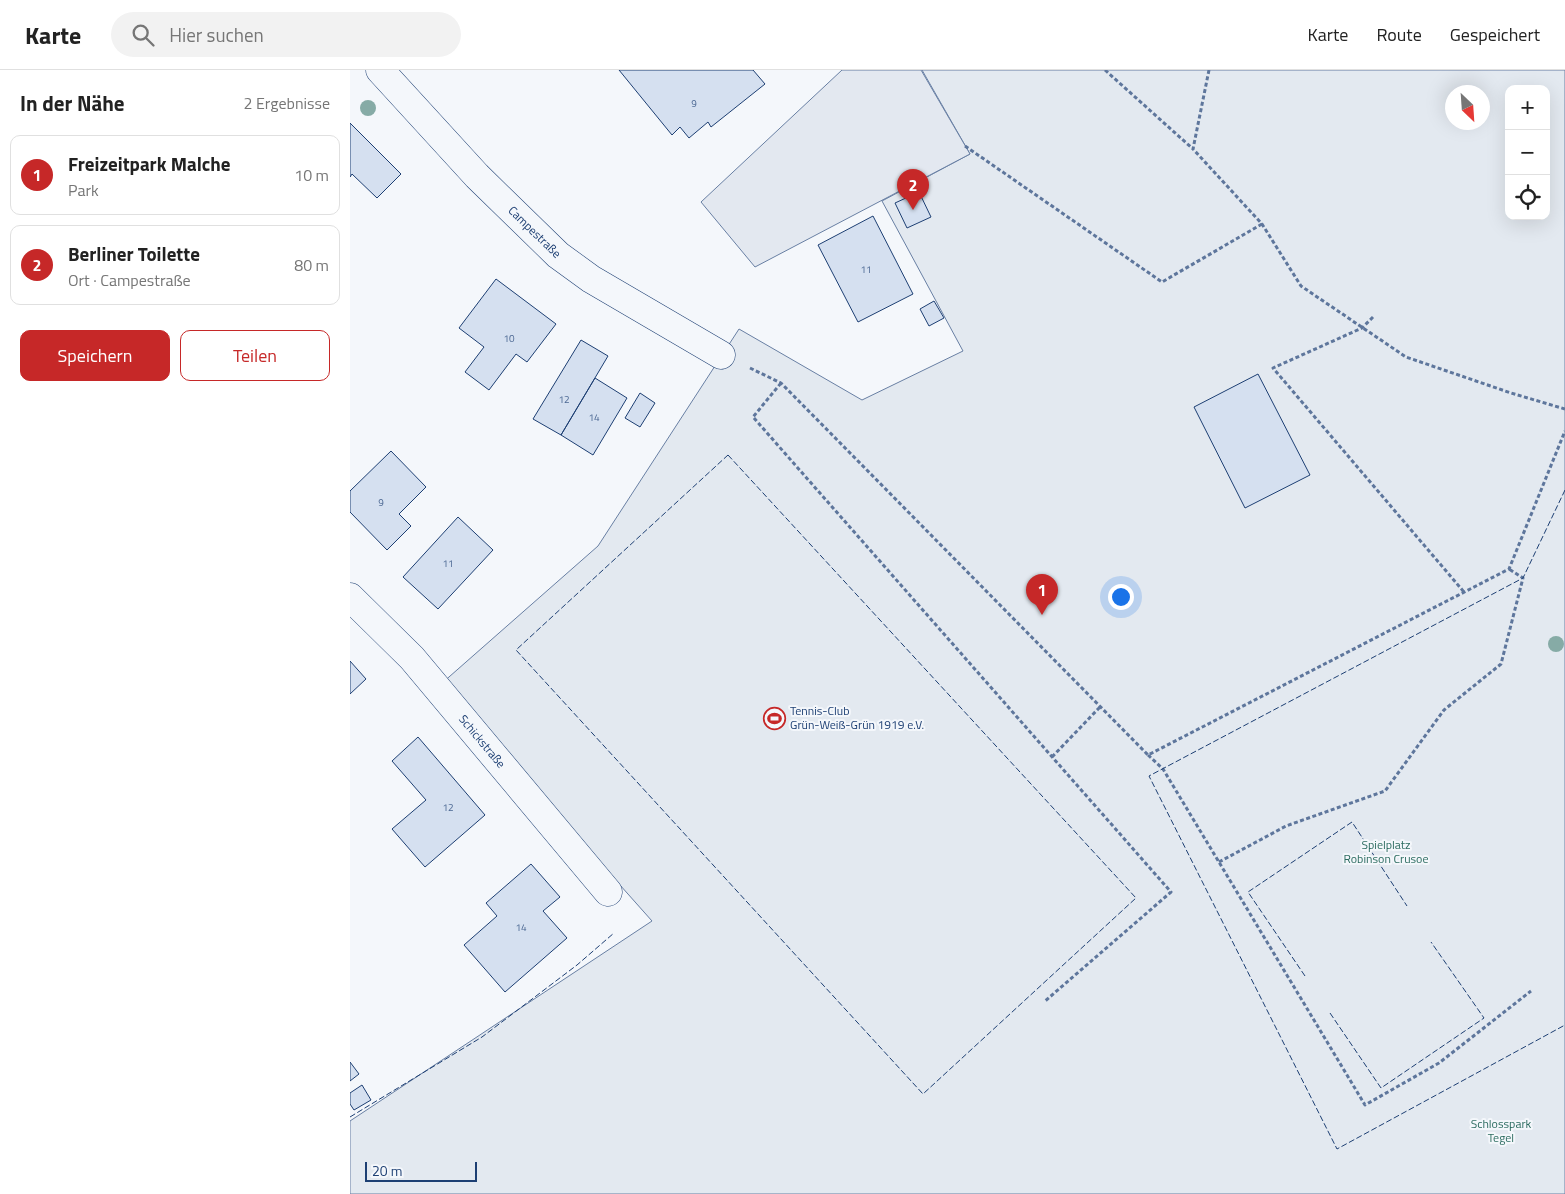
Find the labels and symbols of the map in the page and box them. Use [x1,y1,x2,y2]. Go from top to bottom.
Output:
north arrow [1445,85,1490,130]
house number: 9 [691,96,697,111]
pin: 2 [897,169,929,210]
street label: Campestraße [504,201,566,262]
house number: 11 [860,262,872,277]
house number: 10 [503,331,515,346]
house number: 12 [558,392,570,407]
house number: 14 [588,410,600,425]
house number: 9 [378,495,384,510]
house number: 11 [442,556,454,571]
pin: 1 [1026,574,1058,615]
your location [1108,584,1134,610]
place label: Tennis-Club Grün-Weiß-Grün 1919 e.V. [790,701,924,734]
sports icon: Tennis-Club Grün-Weiß-Grün 1919 e.V. [762,706,786,730]
street label: Schickstraße [454,710,510,772]
house number: 12 [442,800,454,815]
park label: Spielplatz Robinson Crusoe [1344,835,1429,868]
house number: 14 [515,920,527,935]
park label: Schlosspark Tegel [1471,1114,1532,1147]
scale bar [365,1159,478,1182]

